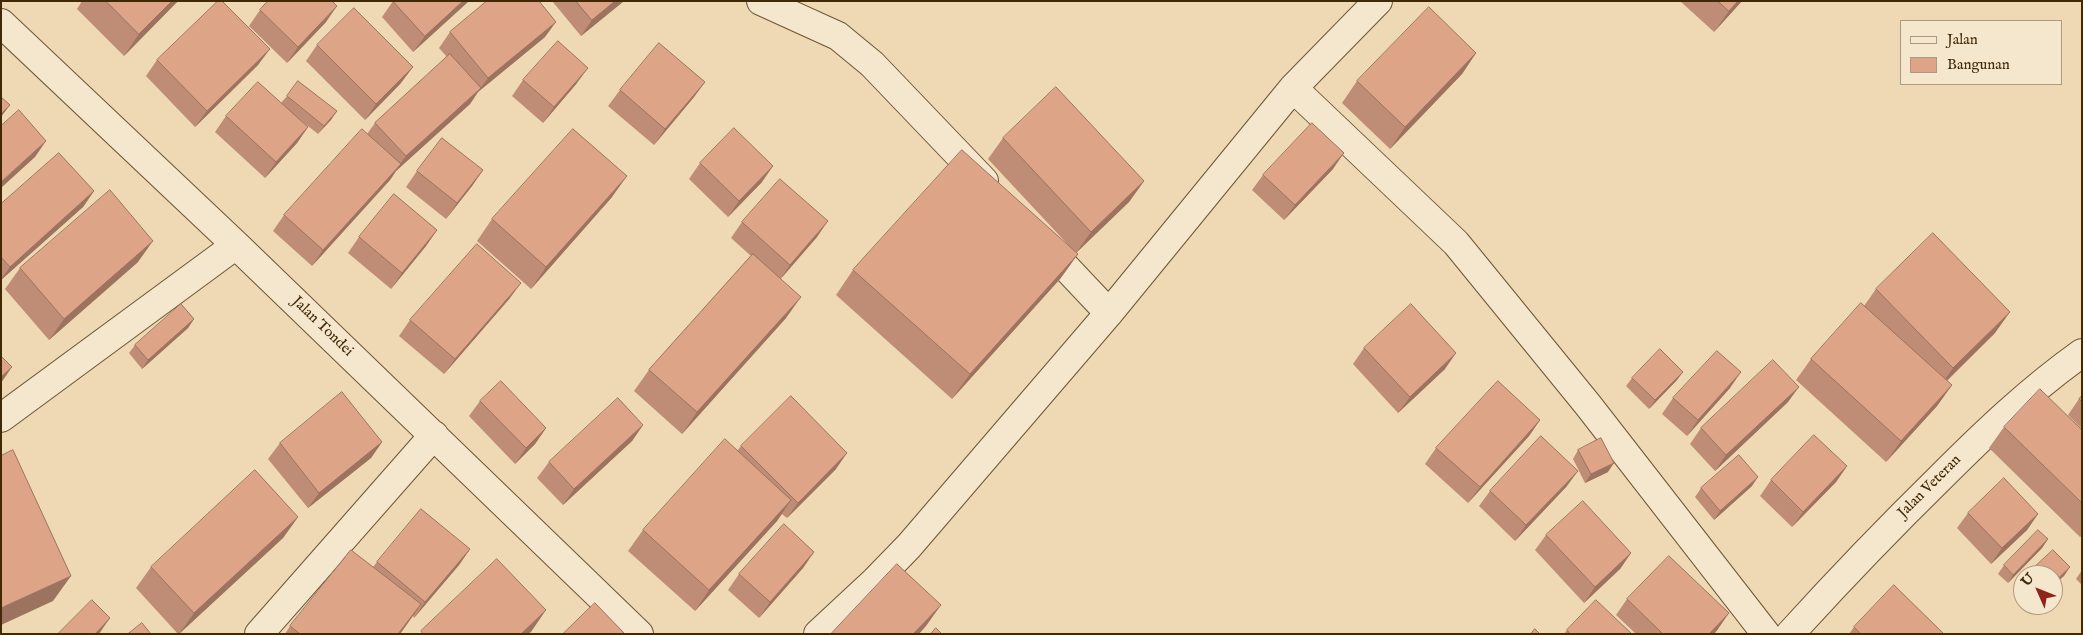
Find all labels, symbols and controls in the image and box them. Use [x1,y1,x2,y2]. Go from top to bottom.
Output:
legend [1900,20,2063,85]
text: Jalan [1947,30,1978,49]
text: Bangunan [1947,55,2010,74]
street label: Jalan Tondei [287,293,357,361]
street label: Jalan Veteran [1895,452,1965,522]
north arrow [2013,565,2063,615]
text: U [2017,570,2039,591]

